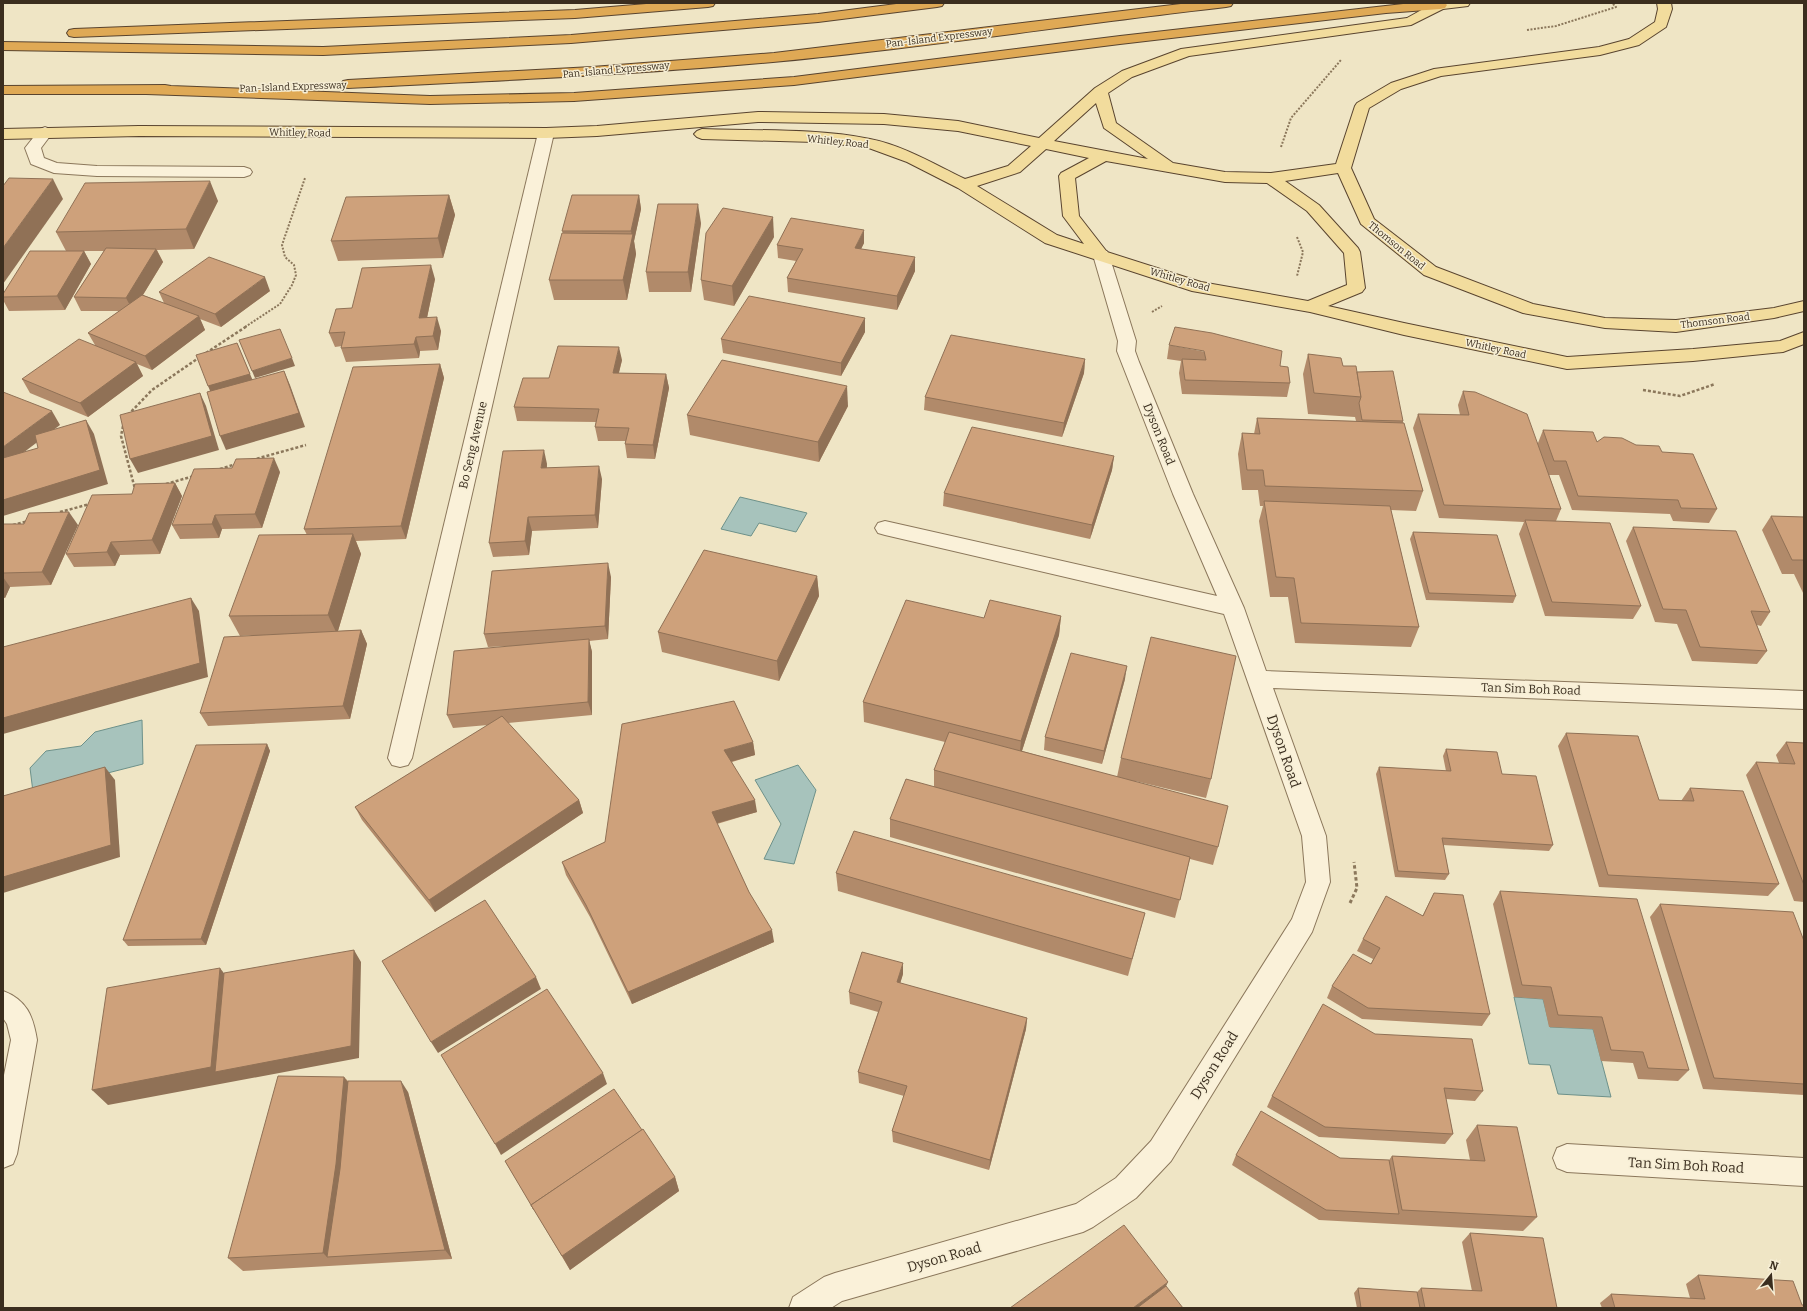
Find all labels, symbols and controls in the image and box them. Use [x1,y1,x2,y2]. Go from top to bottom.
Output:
street label: Pan-Island Expressway [885,25,994,50]
street label: Pan-Island Expressway [562,59,671,81]
street label: Pan-Island Expressway [239,79,348,95]
street label: Whitley Road [269,126,331,140]
street label: Whitley Road [807,133,869,151]
street label: Thomson Road [1366,219,1427,272]
street label: Whitley Road [1148,266,1211,294]
street label: Thomson Road [1680,311,1750,331]
street label: Whitley Road [1464,337,1527,361]
street label: Bo Seng Avenue [456,400,490,490]
street label: Dyson Road [1140,401,1178,467]
street label: Tan Sim Boh Road [1481,680,1581,698]
street label: Dyson Road [1263,712,1304,790]
street label: Dyson Road [1187,1028,1242,1102]
street label: Tan Sim Boh Road [1627,1154,1745,1177]
street label: Dyson Road [905,1239,983,1276]
north arrow [1751,1255,1791,1295]
text: N [1768,1258,1780,1274]

